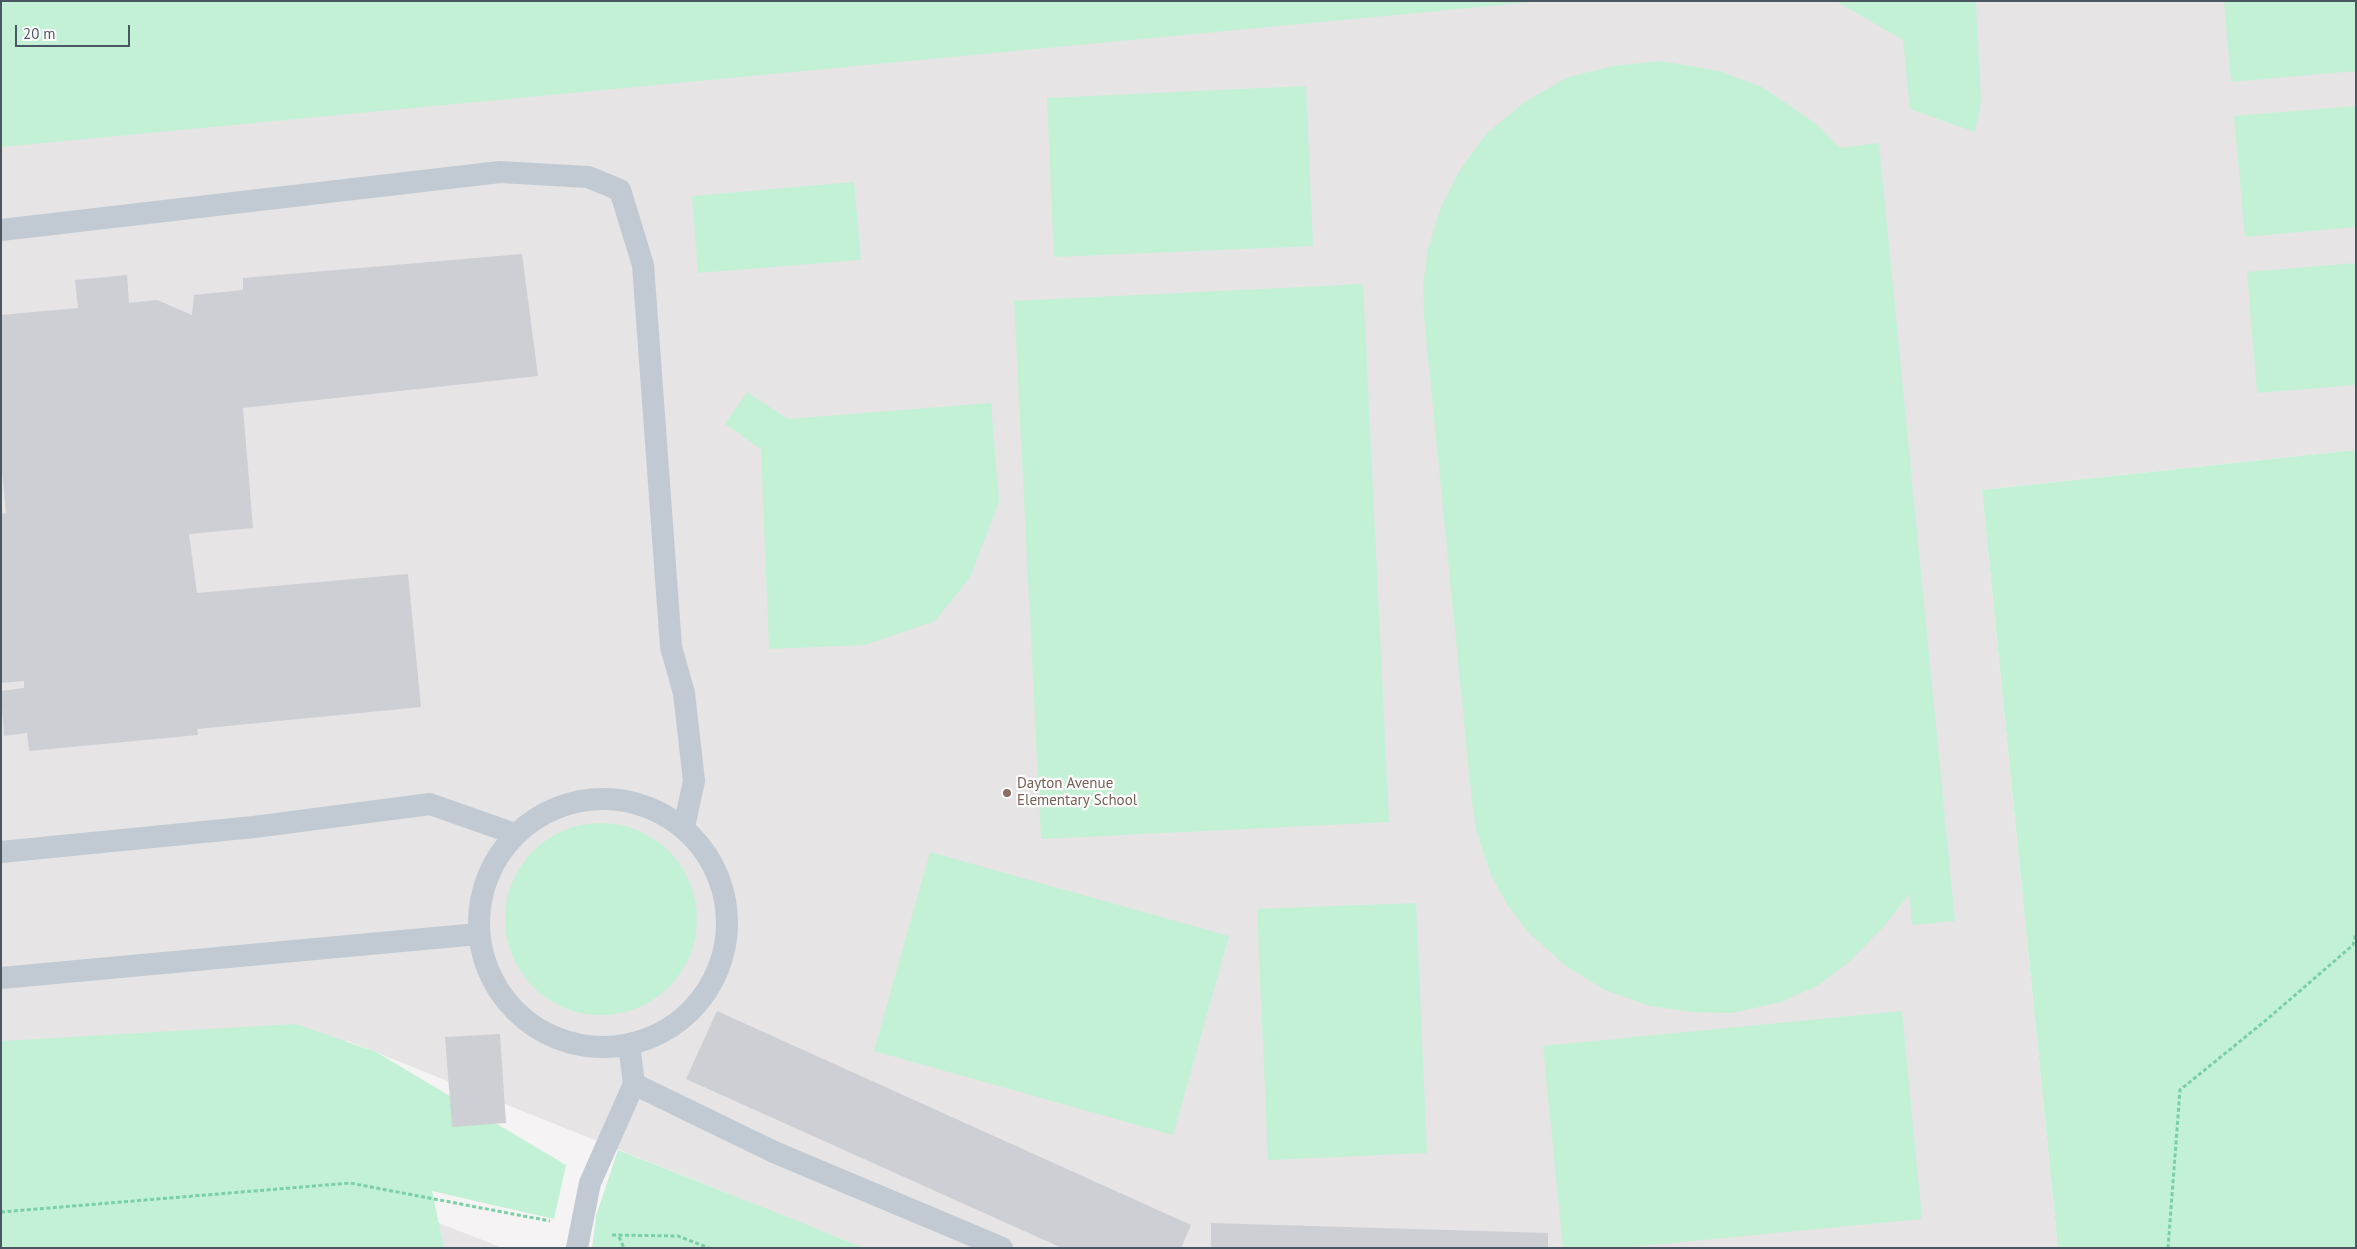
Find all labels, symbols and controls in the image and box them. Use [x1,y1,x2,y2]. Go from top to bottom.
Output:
scale bar [18,15,132,47]
text: 20 m [23,24,56,43]
place label: Dayton Avenue Elementary School [1017,775,1137,810]
marker: Dayton Avenue Elementary School [1001,787,1013,799]

